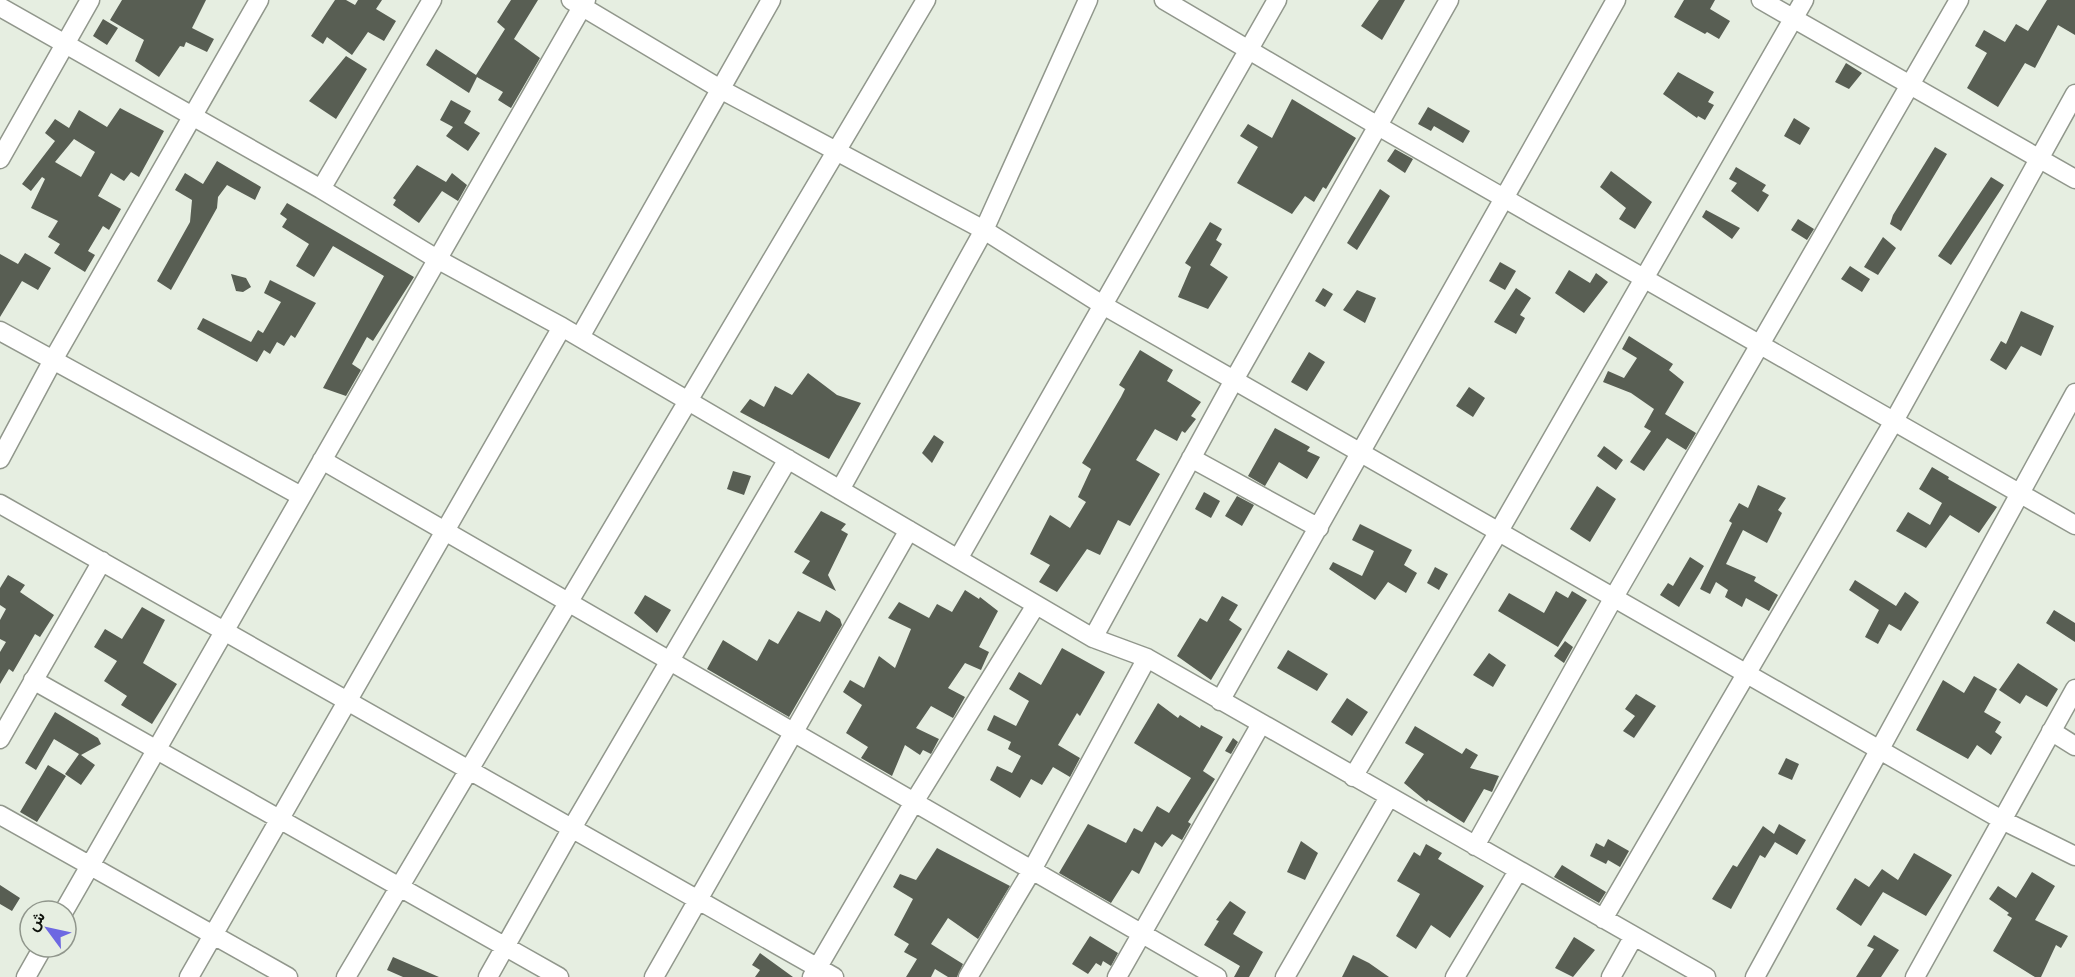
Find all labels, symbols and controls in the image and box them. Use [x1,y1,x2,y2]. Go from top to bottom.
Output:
north arrow [18,899,78,959]
text: ش [23,908,49,934]

